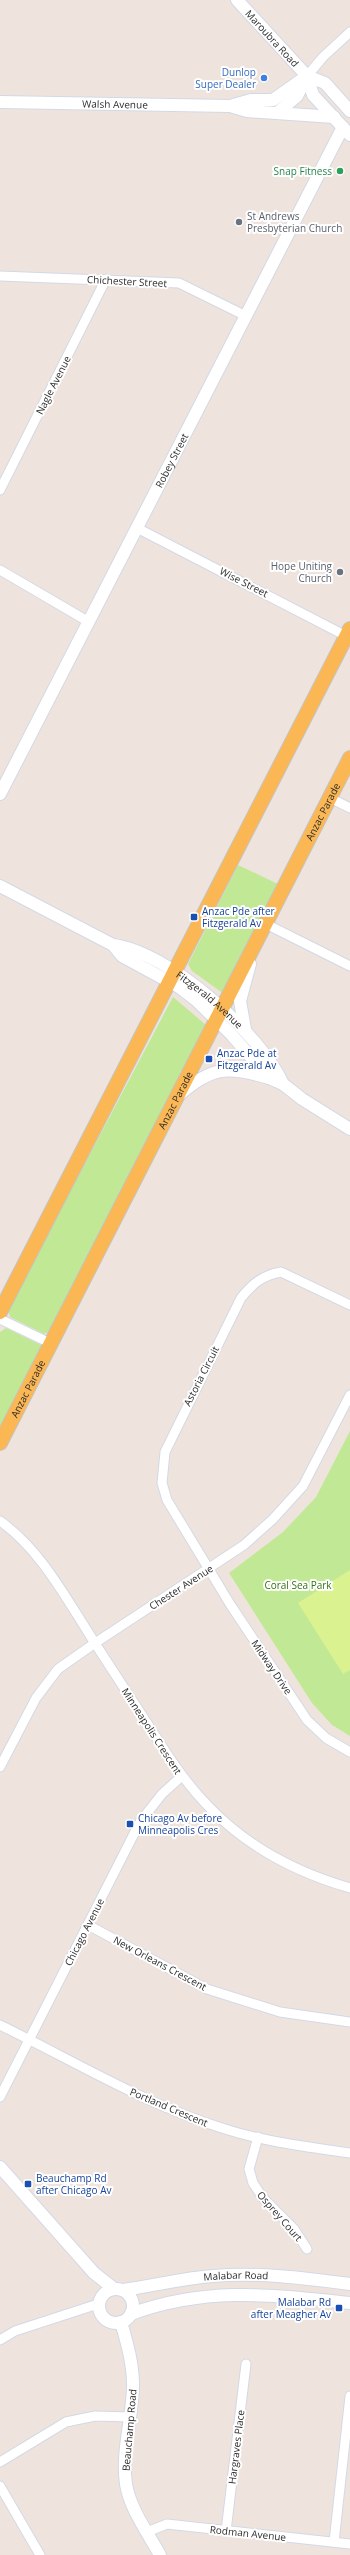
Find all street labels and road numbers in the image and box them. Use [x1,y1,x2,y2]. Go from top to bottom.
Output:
street label: Maroubra Road [242,7,302,70]
street label: Walsh Avenue [82,96,148,112]
street label: Chichester Street [87,272,168,290]
street label: Nagle Avenue [32,353,74,417]
street label: Robey Street [152,430,192,490]
street label: Wise Street [217,564,271,600]
street label: Anzac Parade [302,780,343,843]
street label: Fitzgerald Avenue [174,967,246,1032]
street label: Anzac Parade [155,1069,196,1131]
street label: Astoria Circuit [180,1343,222,1408]
street label: Anzac Parade [7,1357,49,1420]
street label: Chester Avenue [146,1561,216,1613]
street label: Midway Drive [249,1637,296,1697]
street label: Minneapolis Crescent [119,1685,185,1777]
street label: Chicago Avenue [61,1895,107,1968]
street label: New Orleans Crescent [111,1933,209,1994]
street label: Portland Crescent [128,2084,211,2130]
street label: Osprey Court [254,2188,306,2244]
street label: Malabar Road [203,2268,269,2284]
street label: Beauchamp Road [118,2388,140,2472]
street label: Hargraves Place [225,2409,248,2485]
street label: Rodman Avenue [209,2522,287,2544]

